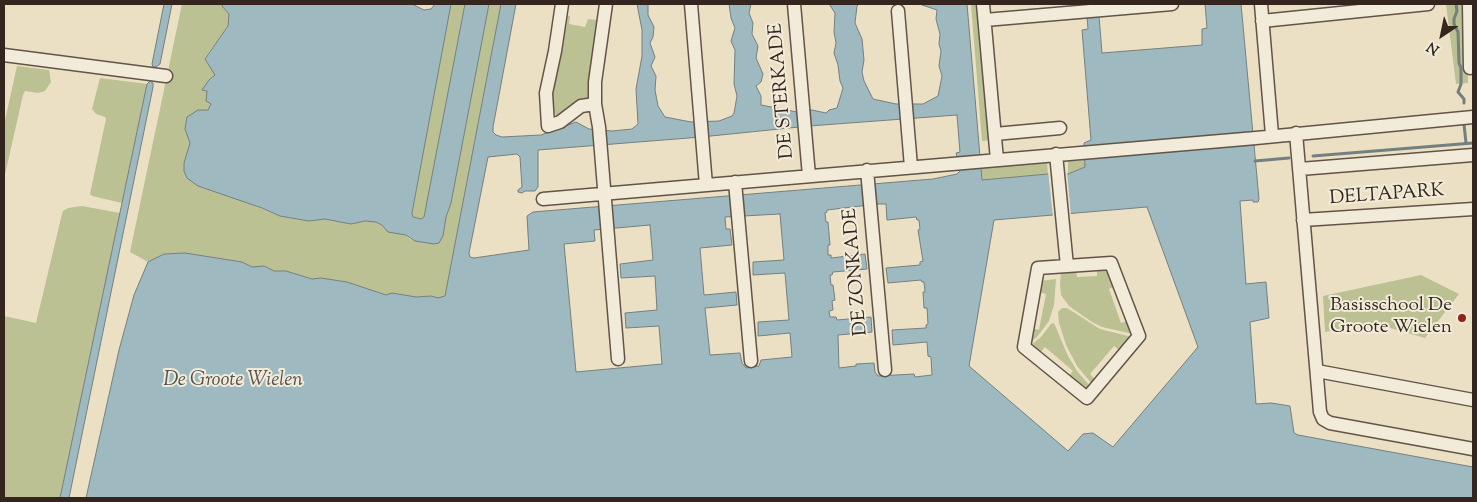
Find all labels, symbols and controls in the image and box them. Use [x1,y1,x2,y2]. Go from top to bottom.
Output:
north arrow [1417,10,1467,60]
street label: DE STERKADE [766,22,800,160]
text: N [1423,36,1444,59]
street label: DELTAPARK [1329,181,1445,211]
street label: DE ZONKADE [840,207,874,337]
place label: Basisschool De Groote Wielen [1330,296,1452,340]
marker: Basisschool De Groote Wielen [1456,312,1468,324]
water label: De Groote Wielen [163,370,303,394]

